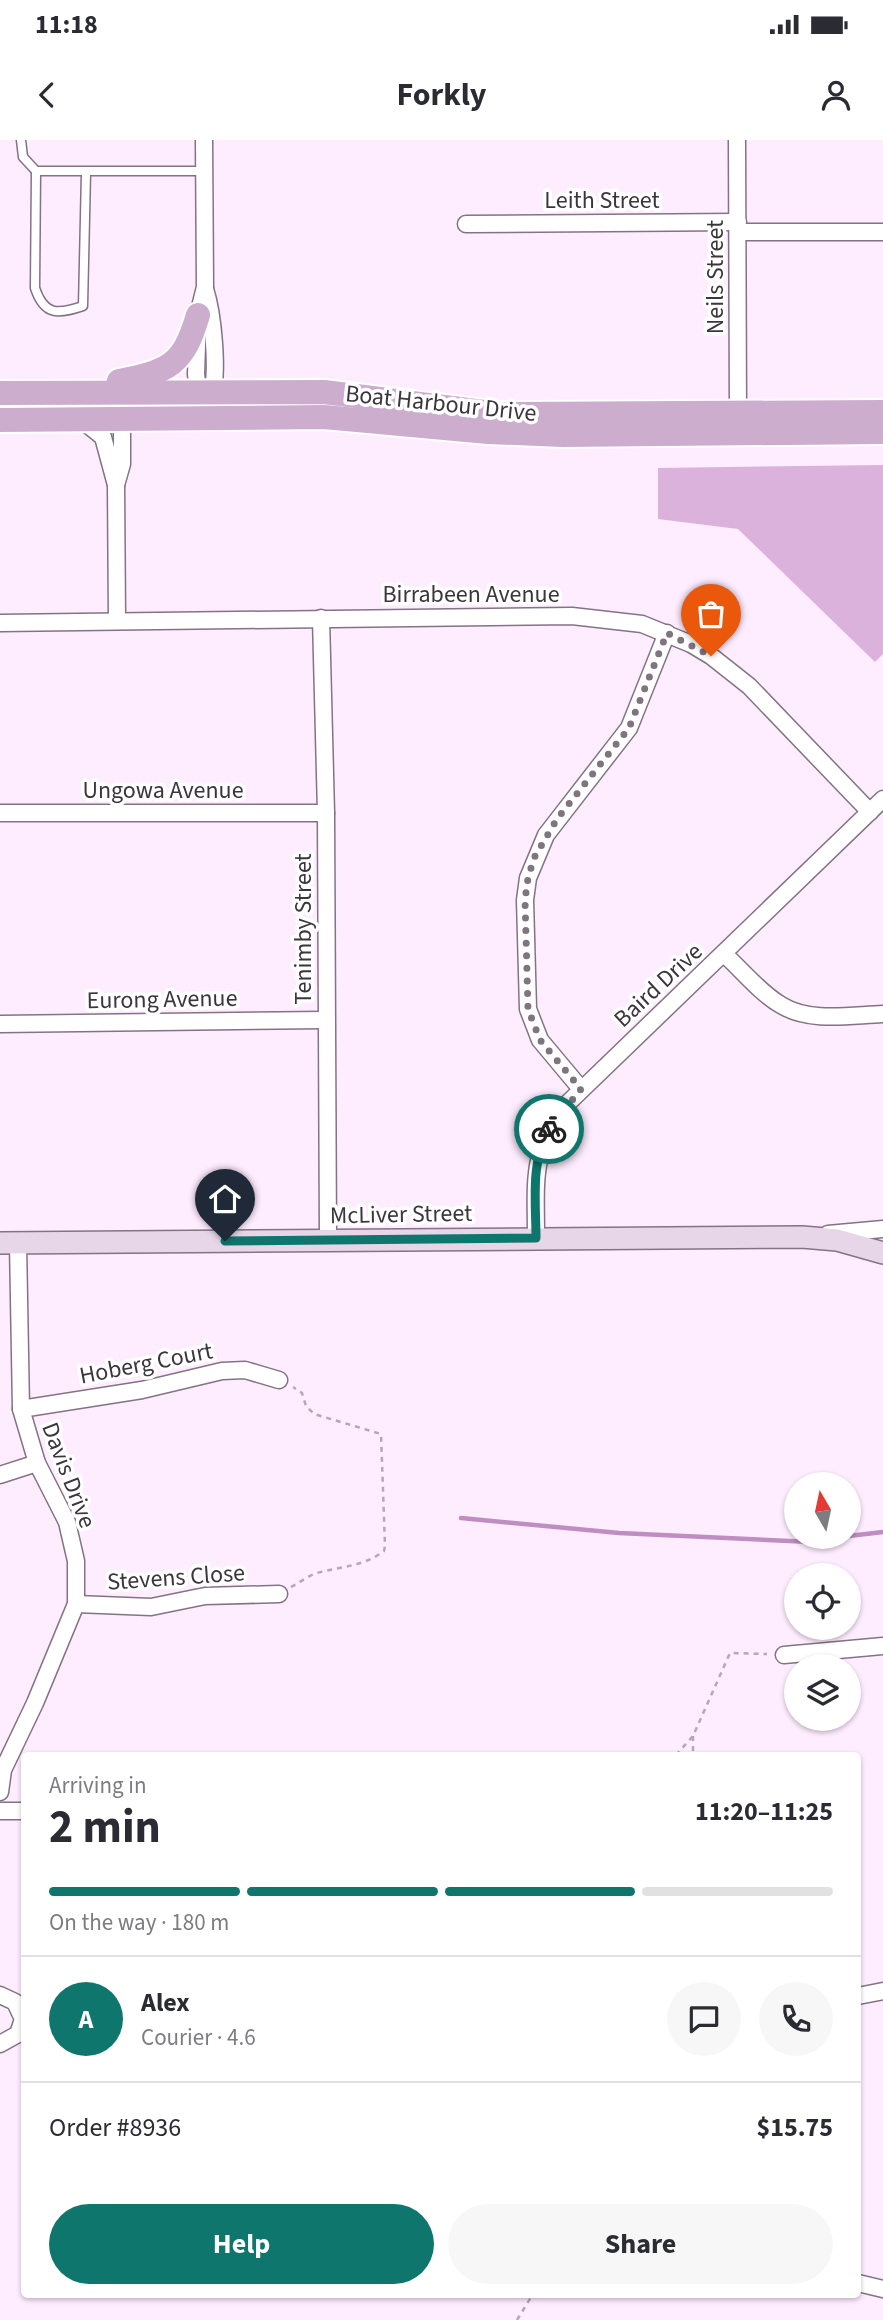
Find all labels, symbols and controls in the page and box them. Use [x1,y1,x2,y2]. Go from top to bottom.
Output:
text: 11:18 [35,6,98,43]
text: Forkly [396,72,487,118]
icon: back [28,76,66,114]
icon: person [817,76,855,114]
street label: Leith Street [544,183,660,218]
street label: Neils Street [698,220,733,334]
street label: Boat Harbour Drive [344,376,538,431]
street label: Birrabeen Avenue [382,577,560,612]
pin [681,584,741,656]
icon: bag [692,595,730,633]
street label: Ungowa Avenue [82,773,244,808]
street label: Tenimby Street [286,853,321,1005]
street label: Baird Drive [606,935,711,1036]
street label: Eurong Avenue [86,981,238,1018]
courier [514,1094,584,1164]
icon: bike [530,1110,568,1148]
pin [195,1169,255,1241]
icon: home [206,1180,244,1218]
street label: McLiver Street [330,1196,472,1233]
street label: Hoberg Court [76,1333,216,1394]
street label: Davis Drive [32,1417,105,1533]
north arrow [784,1472,861,1549]
map controls [784,1472,861,1731]
street label: Stevens Close [106,1555,246,1600]
button: locate [784,1563,861,1640]
button: layers [784,1654,861,1731]
text: Arriving in [49,1769,147,1802]
text: 11:20–11:25 [695,1793,833,1830]
text: 2 min [49,1795,161,1860]
text: On the way · 180 m [49,1906,229,1939]
button: chat [667,1982,741,2056]
button: phone [759,1982,833,2056]
text: Alex [141,1984,190,2021]
text: A [79,2001,93,2038]
text: Courier · 4.6 [141,2021,256,2054]
text: Order #8936 [49,2109,181,2146]
text: $15.75 [757,2109,833,2146]
button: Help [49,2204,434,2284]
button: Share [448,2204,833,2284]

